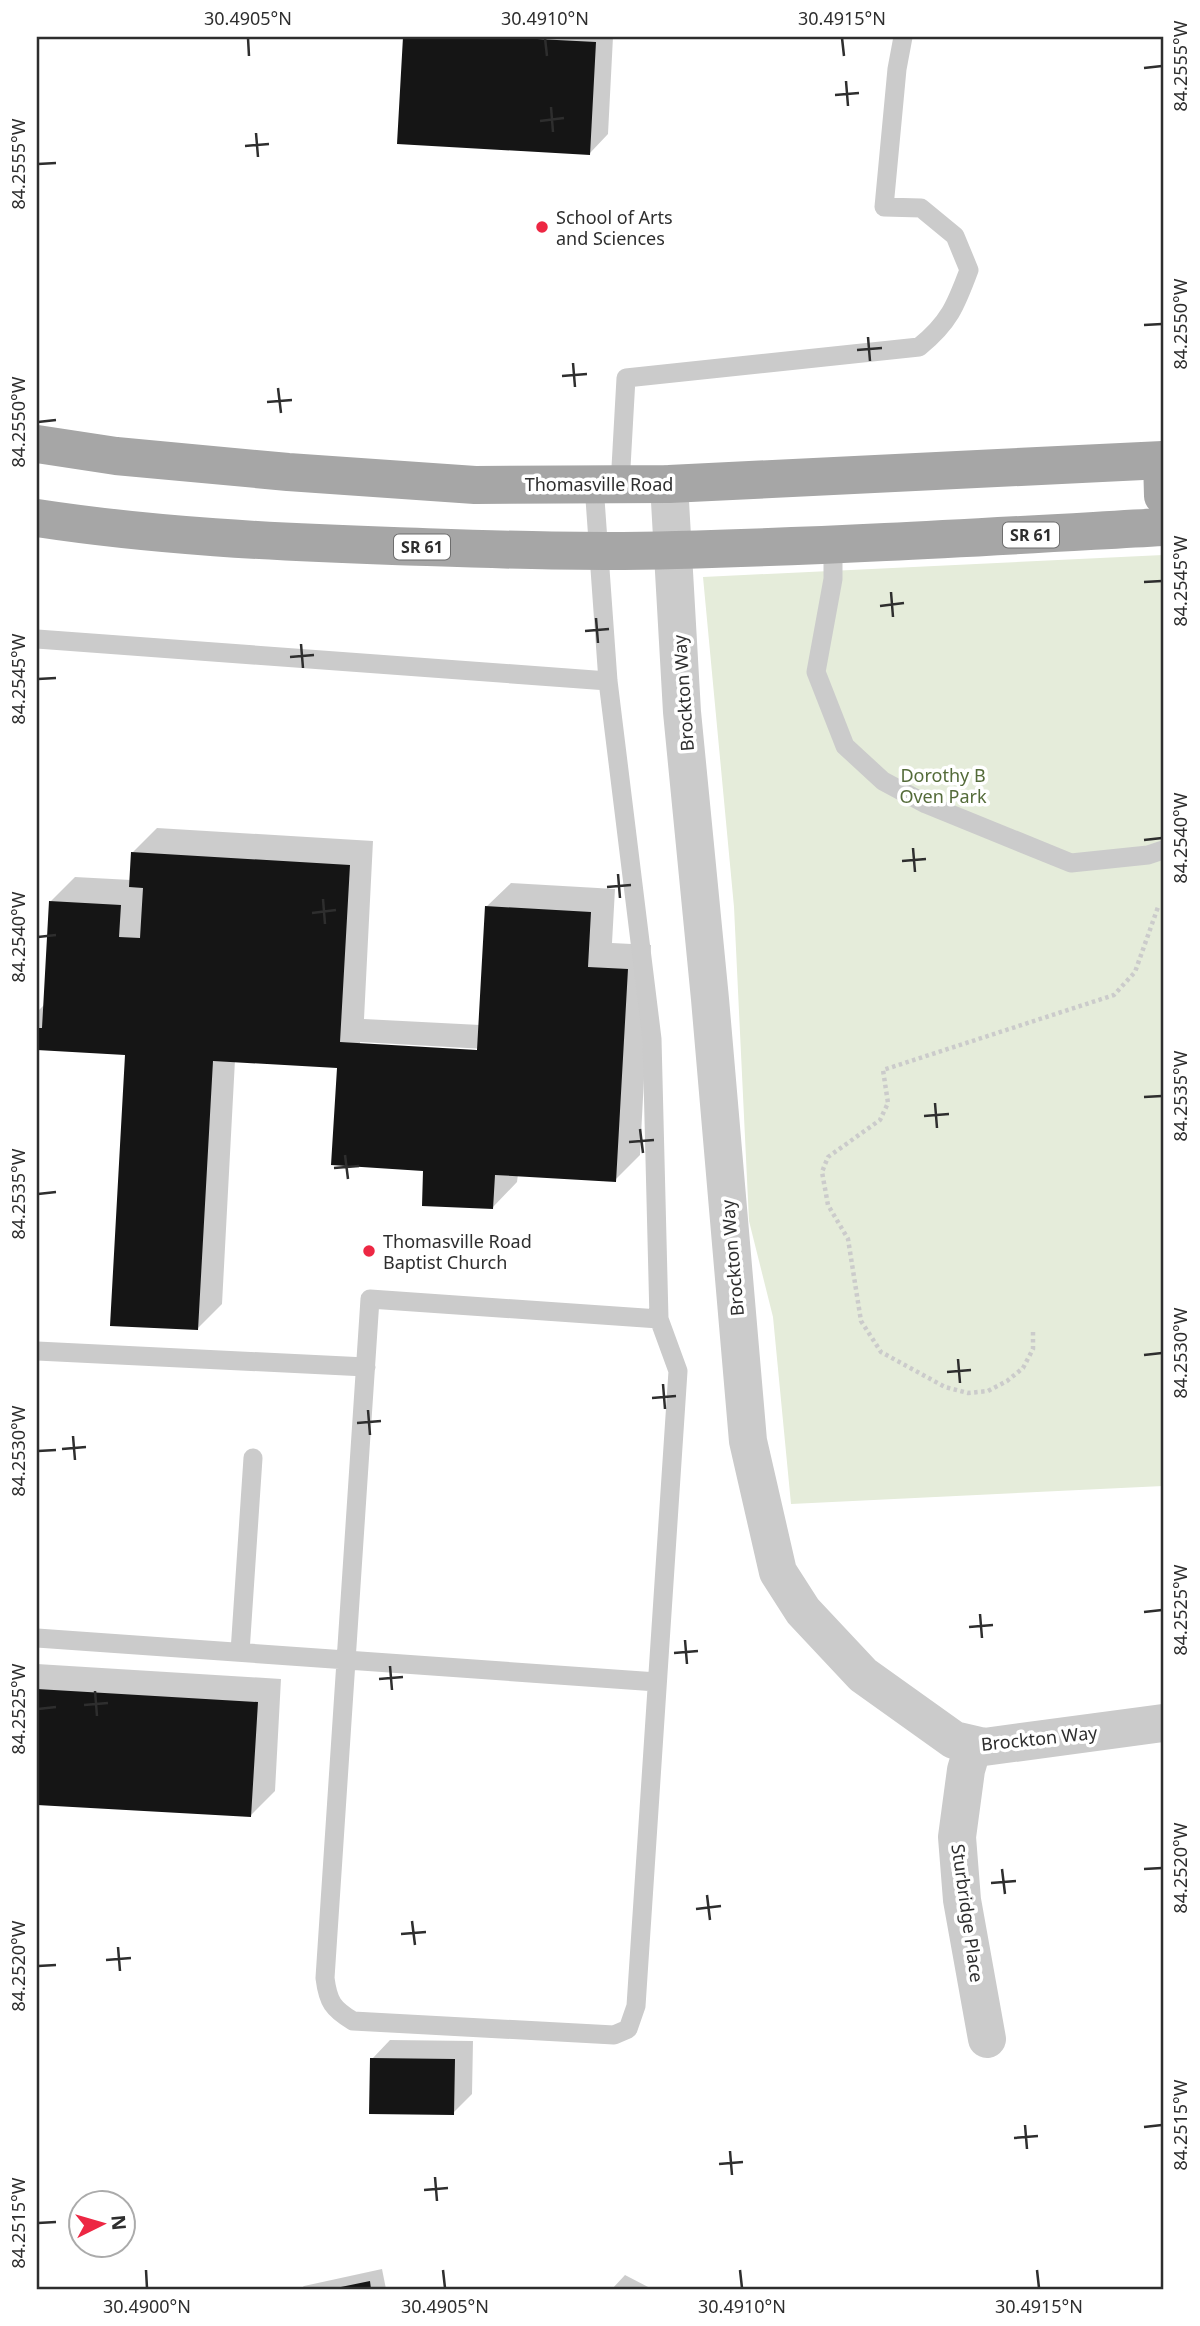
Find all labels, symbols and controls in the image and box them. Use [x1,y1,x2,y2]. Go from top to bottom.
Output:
text: 30.4905°N [204,6,292,30]
text: 30.4910°N [501,6,589,30]
text: 30.4915°N [798,6,886,30]
text: 84.2555°W [1168,20,1192,112]
text: 84.2555°W [6,118,30,210]
place label: School of Arts and Sciences [556,205,673,250]
marker: School of Arts and Sciences [534,219,550,235]
text: 84.2550°W [1168,278,1192,370]
text: 84.2550°W [6,376,30,468]
street label: Thomasville Road [525,472,673,496]
road number: SR 61 [1003,522,1059,548]
road number: SR 61 [394,534,450,560]
text: 84.2545°W [1168,535,1192,627]
text: 84.2545°W [6,633,30,725]
street label: Brockton Way [667,633,699,752]
park label: Dorothy B Oven Park [899,763,987,808]
text: 84.2540°W [1168,792,1192,884]
text: 84.2540°W [6,891,30,983]
text: 84.2535°W [1168,1050,1192,1142]
text: 84.2535°W [6,1148,30,1240]
street label: Brockton Way [715,1198,749,1317]
place label: Thomasville Road Baptist Church [383,1229,532,1274]
marker: Thomasville Road Baptist Church [361,1243,377,1259]
text: 84.2530°W [1168,1307,1192,1399]
text: 84.2530°W [6,1405,30,1497]
text: 84.2525°W [1168,1564,1192,1656]
text: 84.2525°W [6,1663,30,1755]
street label: Brockton Way [980,1720,1099,1756]
text: 84.2520°W [1168,1822,1192,1914]
street label: Sturbridge Place [946,1842,990,1984]
text: 84.2520°W [6,1920,30,2012]
text: 84.2515°W [1168,2079,1192,2171]
text: 84.2515°W [6,2177,30,2269]
north arrow [66,2190,136,2260]
text: N [105,2214,133,2231]
text: 30.4900°N [103,2294,191,2318]
text: 30.4905°N [401,2294,489,2318]
text: 30.4910°N [698,2294,786,2318]
text: 30.4915°N [995,2294,1083,2318]

